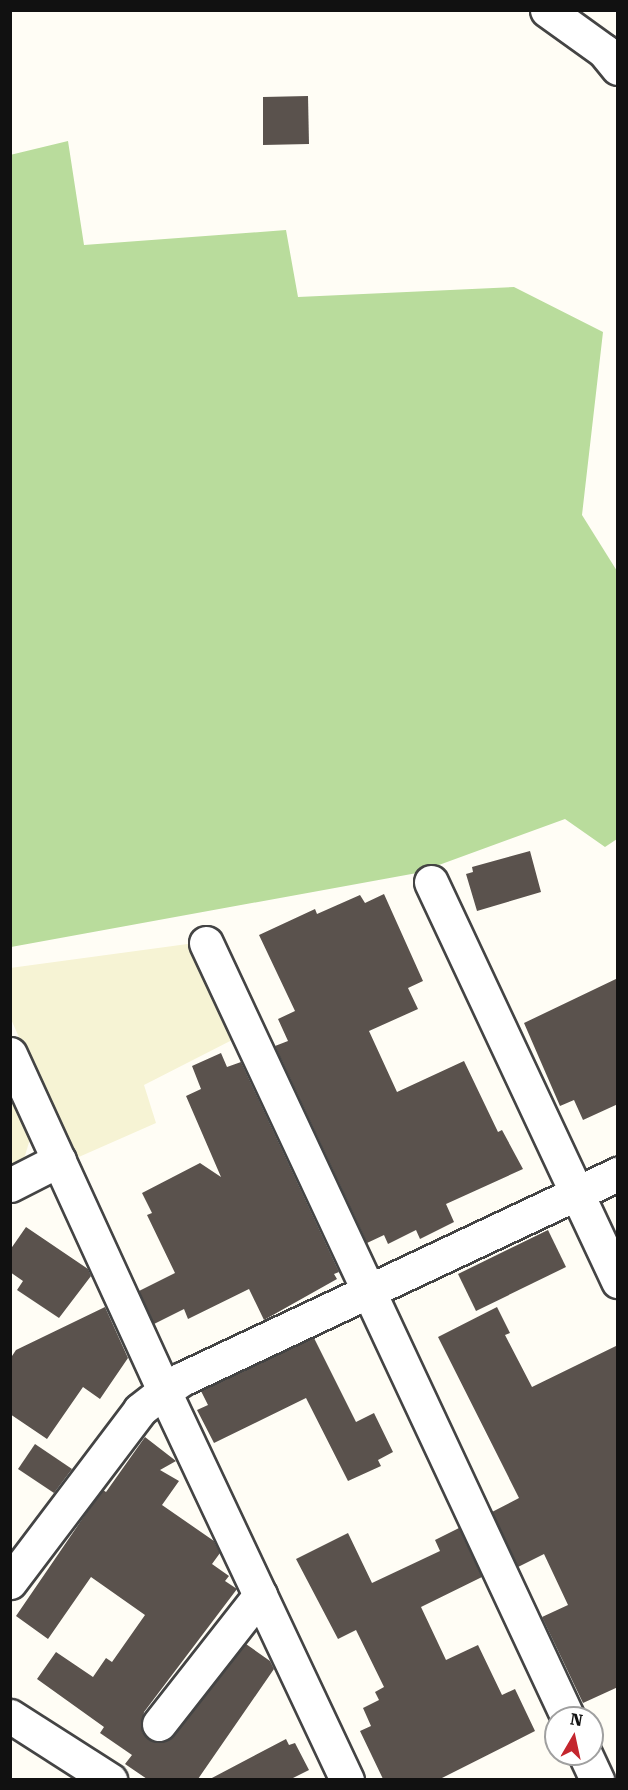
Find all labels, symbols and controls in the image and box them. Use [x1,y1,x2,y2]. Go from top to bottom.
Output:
north arrow [544,1706,604,1766]
text: N [569,1709,584,1730]

